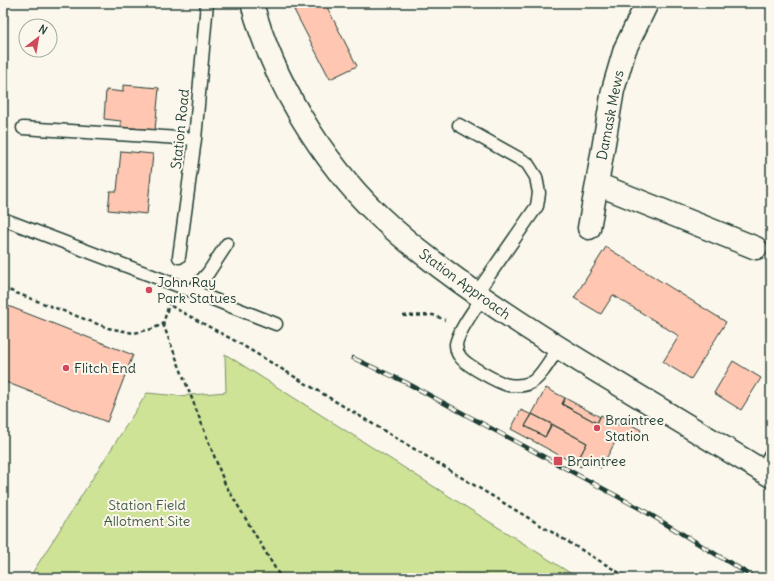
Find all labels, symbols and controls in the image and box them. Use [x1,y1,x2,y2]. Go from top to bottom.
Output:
north arrow [18,18,58,58]
text: N [36,21,50,37]
street label: Damask Mews [592,69,628,161]
street label: Station Road [167,88,193,170]
street label: Station Approach [416,245,514,323]
place label: John Ray Park Statues [157,273,236,307]
marker: John Ray Park Statues [144,285,154,295]
place label: Flitch End [74,359,136,377]
marker: Flitch End [61,363,71,373]
place label: Braintree Station [605,411,664,445]
marker: Braintree Station [592,423,602,433]
place label: Braintree [567,452,626,470]
marker: Braintree [552,455,564,467]
park label: Station Field Allotment Site [104,496,190,530]

